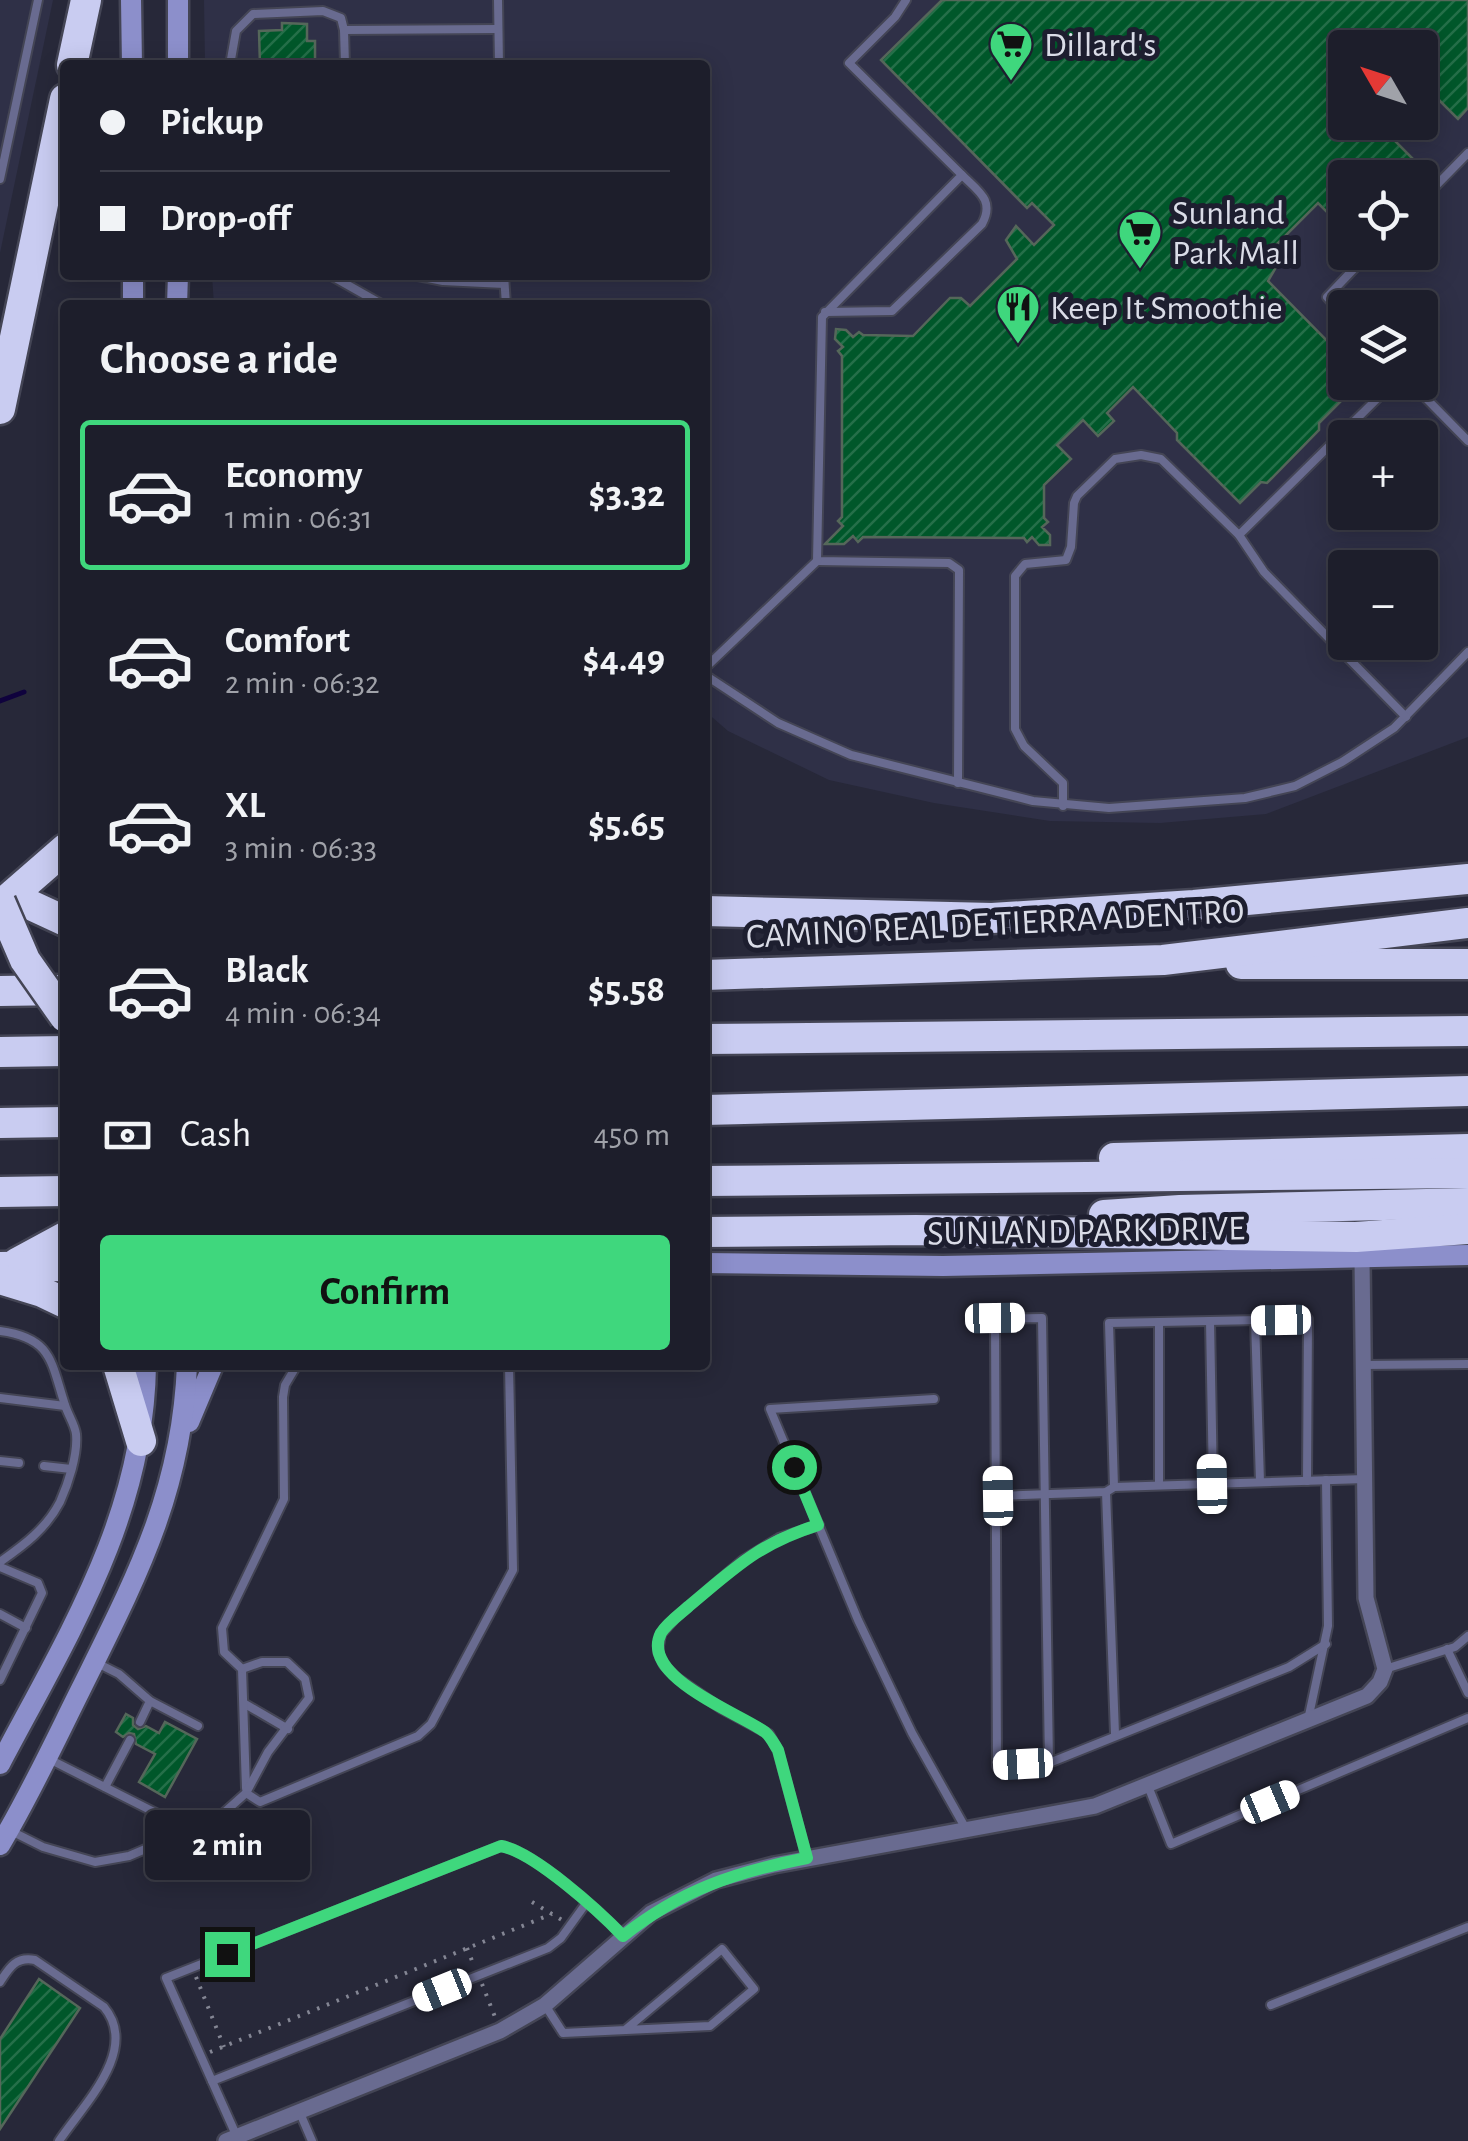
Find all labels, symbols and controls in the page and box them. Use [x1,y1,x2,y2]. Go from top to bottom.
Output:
supermarket icon: Dillard's [988,21,1034,82]
place label: Dillard's [1044,28,1156,63]
north arrow [1328,30,1438,140]
map controls [1328,30,1438,660]
text: Pickup [160,104,264,142]
button: locate [1328,160,1438,270]
place label: Sunland Park Mall [1172,196,1299,271]
text: Drop-off [160,200,291,238]
supermarket icon: Sunland Park Mall [1117,209,1163,270]
restaurant icon: Keep It Smoothie [995,284,1041,345]
button: layers [1328,290,1438,400]
place label: Keep It Smoothie [1050,291,1283,326]
text: Choose a ride [100,337,338,382]
button: + [1328,420,1438,530]
icon: car [105,450,195,540]
text: Economy [225,457,363,495]
text: $3.32 [589,476,665,514]
text: 1 min · 06:31 [225,502,373,534]
button: − [1328,550,1438,660]
icon: car [105,615,195,705]
text: Comfort [225,622,350,660]
text: $4.49 [583,641,665,679]
text: 2 min · 06:32 [225,667,380,699]
icon: car [105,780,195,870]
text: XL [225,787,265,825]
text: $5.65 [588,806,665,844]
text: 3 min · 06:33 [225,832,377,864]
street label: CAMINO REAL DE TIERRA ADENTRO [745,894,1245,955]
icon: car [105,945,195,1035]
text: Black [225,952,309,990]
text: $5.58 [588,971,665,1009]
text: 4 min · 06:34 [225,997,381,1029]
icon: cash [100,1108,155,1163]
text: Cash [180,1116,251,1154]
text: 450 m [593,1119,670,1151]
street label: SUNLAND PARK DRIVE [927,1211,1245,1252]
button: Confirm [100,1235,670,1350]
car [965,1302,1025,1334]
car [1251,1304,1311,1336]
route start [772,1445,817,1490]
car [1196,1454,1228,1514]
car [982,1466,1014,1526]
car [992,1747,1054,1781]
car [1237,1776,1303,1828]
callout: 2 min [144,1809,310,1879]
text: 2 min [192,1829,263,1861]
route end [205,1932,250,1977]
car [409,1965,475,2015]

